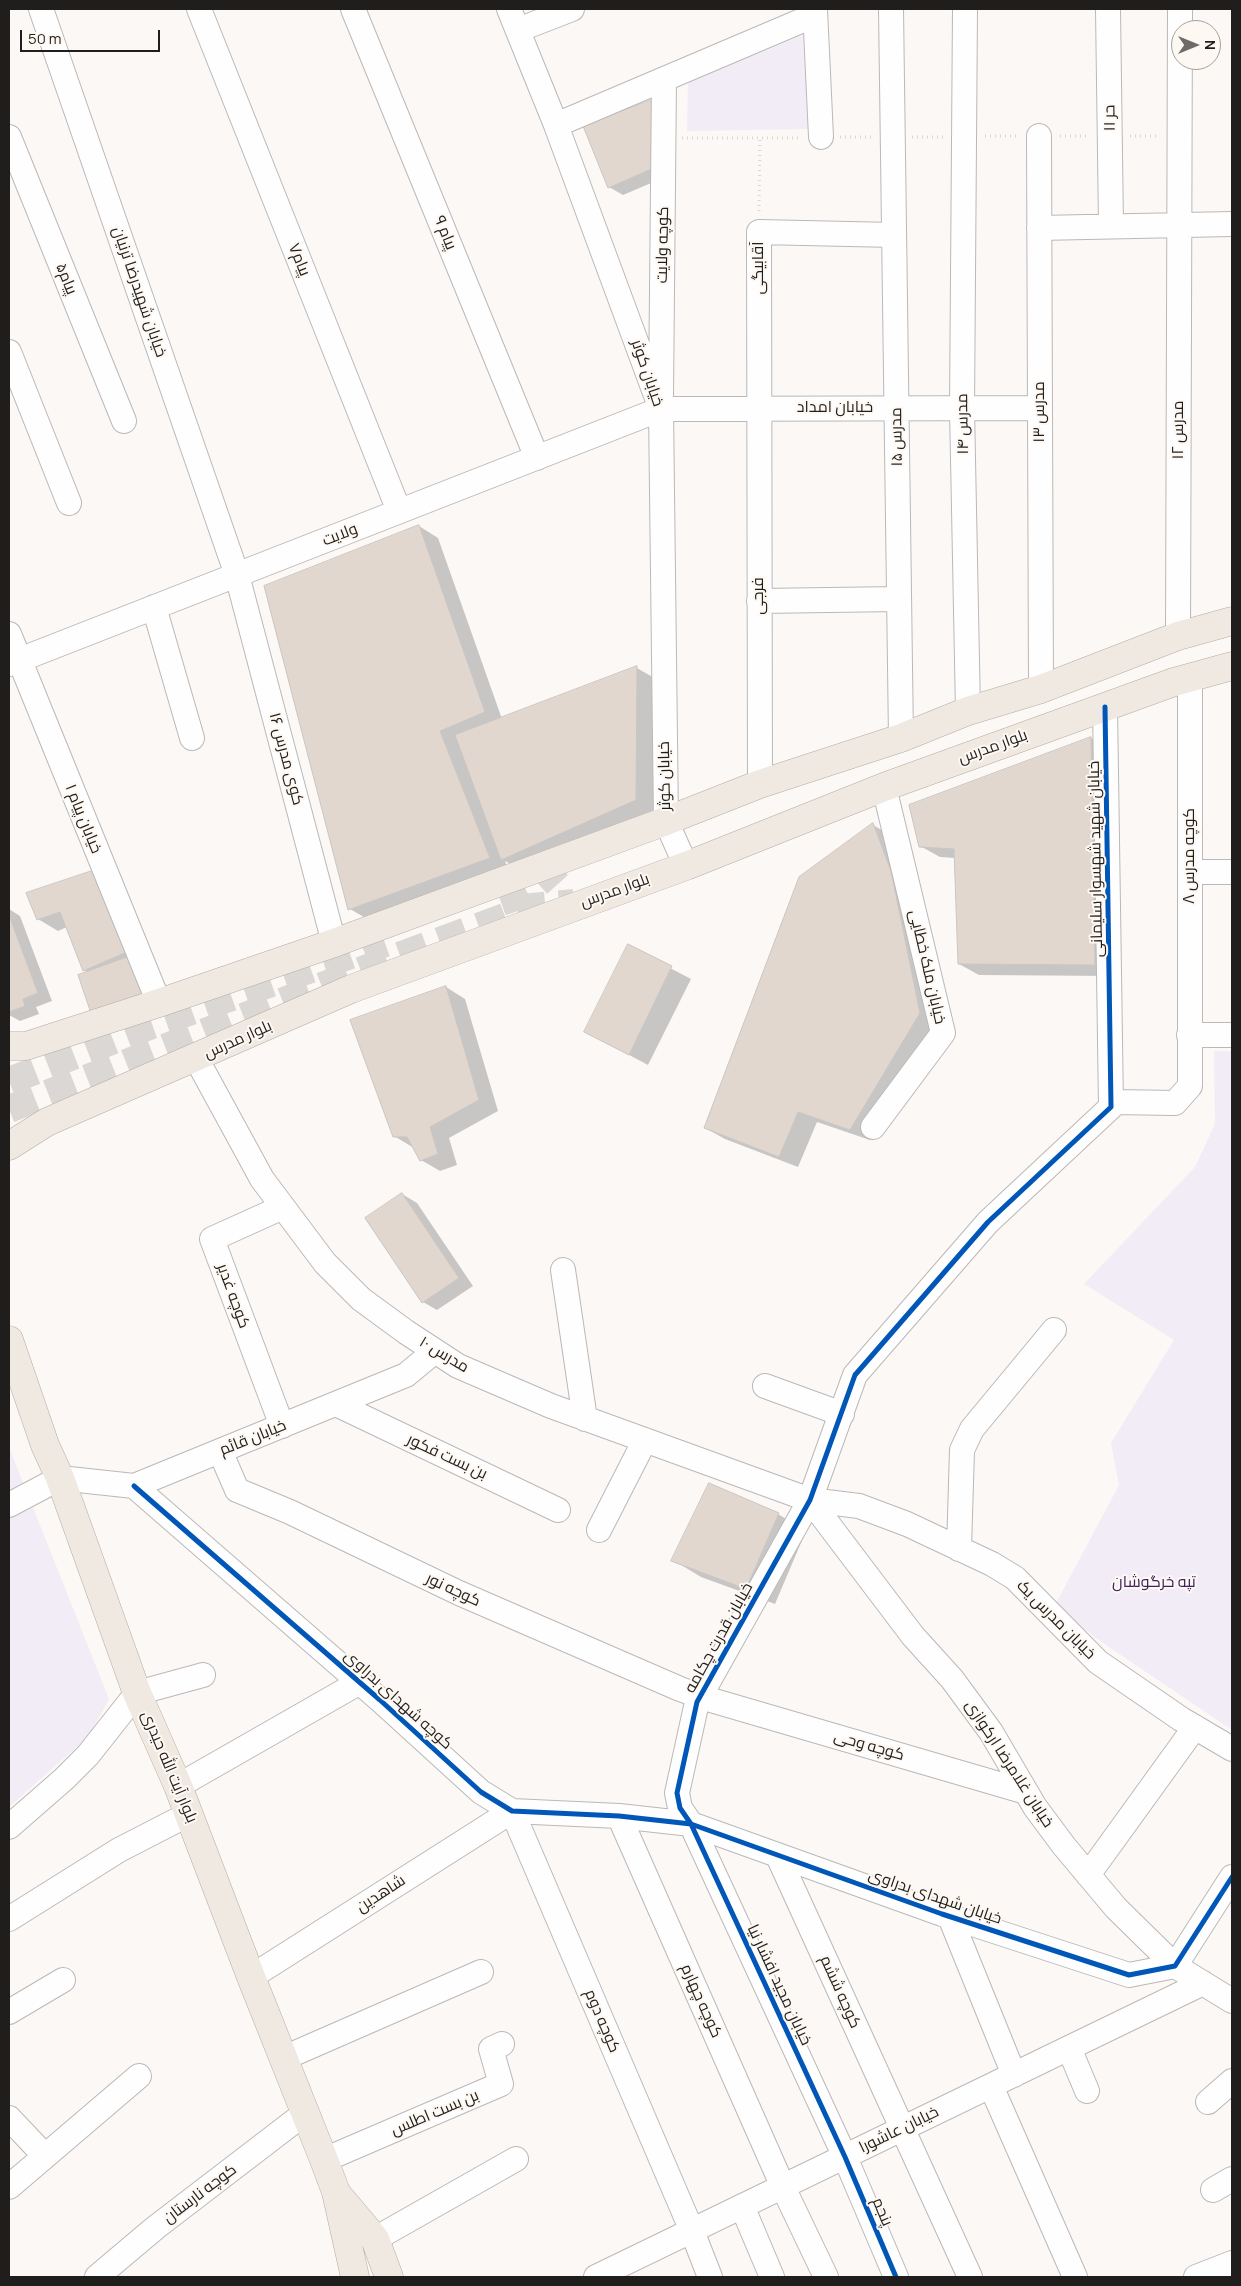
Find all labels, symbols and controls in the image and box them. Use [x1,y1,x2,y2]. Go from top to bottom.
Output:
scale bar [22,20,162,52]
north arrow [1171,20,1221,70]
text: 50 m [28,28,62,49]
text: N [1201,40,1220,50]
street label: حر ۱۱ [1100,104,1120,132]
street label: کوچه ولایت [653,206,673,284]
street label: پیام ۹ [430,213,460,253]
street label: خیابان شهیدرضا ترنیان [108,224,170,360]
street label: پیام۷ [284,241,314,279]
street label: آقابیگی [749,241,769,295]
street label: پیام۵ [51,260,81,298]
street label: خیابان کوثر [627,337,667,409]
street label: مدرس ۱۳ [1030,381,1050,443]
street label: مدرس ۱۴ [953,393,973,455]
street label: خیابان امداد [797,398,873,418]
street label: مدرس ۱۲ [1169,401,1189,459]
street label: مدرس ۱۵ [887,407,907,467]
street label: ولایت [320,520,360,550]
street label: فرجی [749,577,769,615]
street label: کوی مدرس ۱۶ [264,711,308,807]
street label: بلوار مدرس [956,726,1030,768]
street label: خیابان کوثر [655,741,675,811]
street label: خیابان شهید شهسوار سلیمانی [1085,760,1107,958]
street label: خیابان پیام ۱ [60,782,106,856]
street label: کوچه مدرس ۸ [1180,808,1200,904]
street label: بلوار مدرس [578,870,652,912]
street label: خیابان ملک خطایی [905,908,949,1026]
street label: بلوار مدرس [201,1016,275,1064]
street label: کوچه غدیر [212,1261,254,1331]
street label: مدرس ۱۰ [416,1333,472,1377]
street label: خیابان قائم [217,1416,289,1460]
street label: بن بست فکور [404,1430,490,1484]
street label: کوچه نور [423,1569,483,1611]
park label: تپه خرگوشان [1112,1573,1196,1593]
street label: خیابان مدرس یک [1012,1576,1100,1664]
street label: خیابان قدرت چکامه [681,1580,757,1696]
street label: کوچه شهدای بدراوی [340,1646,456,1754]
street label: خیابان غلامرضا ارکوازی [961,1697,1057,1831]
street label: بلوار آیت الله حیدری [137,1708,201,1826]
street label: کوچه وحی [832,1727,906,1765]
street label: خیابان شهدای بدراوی [866,1865,1004,1929]
street label: شاهدین [353,1871,409,1917]
street label: خیابان مجید افشار نیا [743,1922,815,2048]
street label: کوچه ششم [815,1952,865,2032]
street label: کوچه چهارم [676,1961,726,2041]
street label: کوچه دوم [580,1986,624,2056]
street label: بن بست اطلس [388,2086,482,2140]
street label: خیابان عاشورا [856,2102,942,2158]
street label: کوچه نارستان [159,2160,241,2228]
street label: پنجم [867,2195,897,2229]

